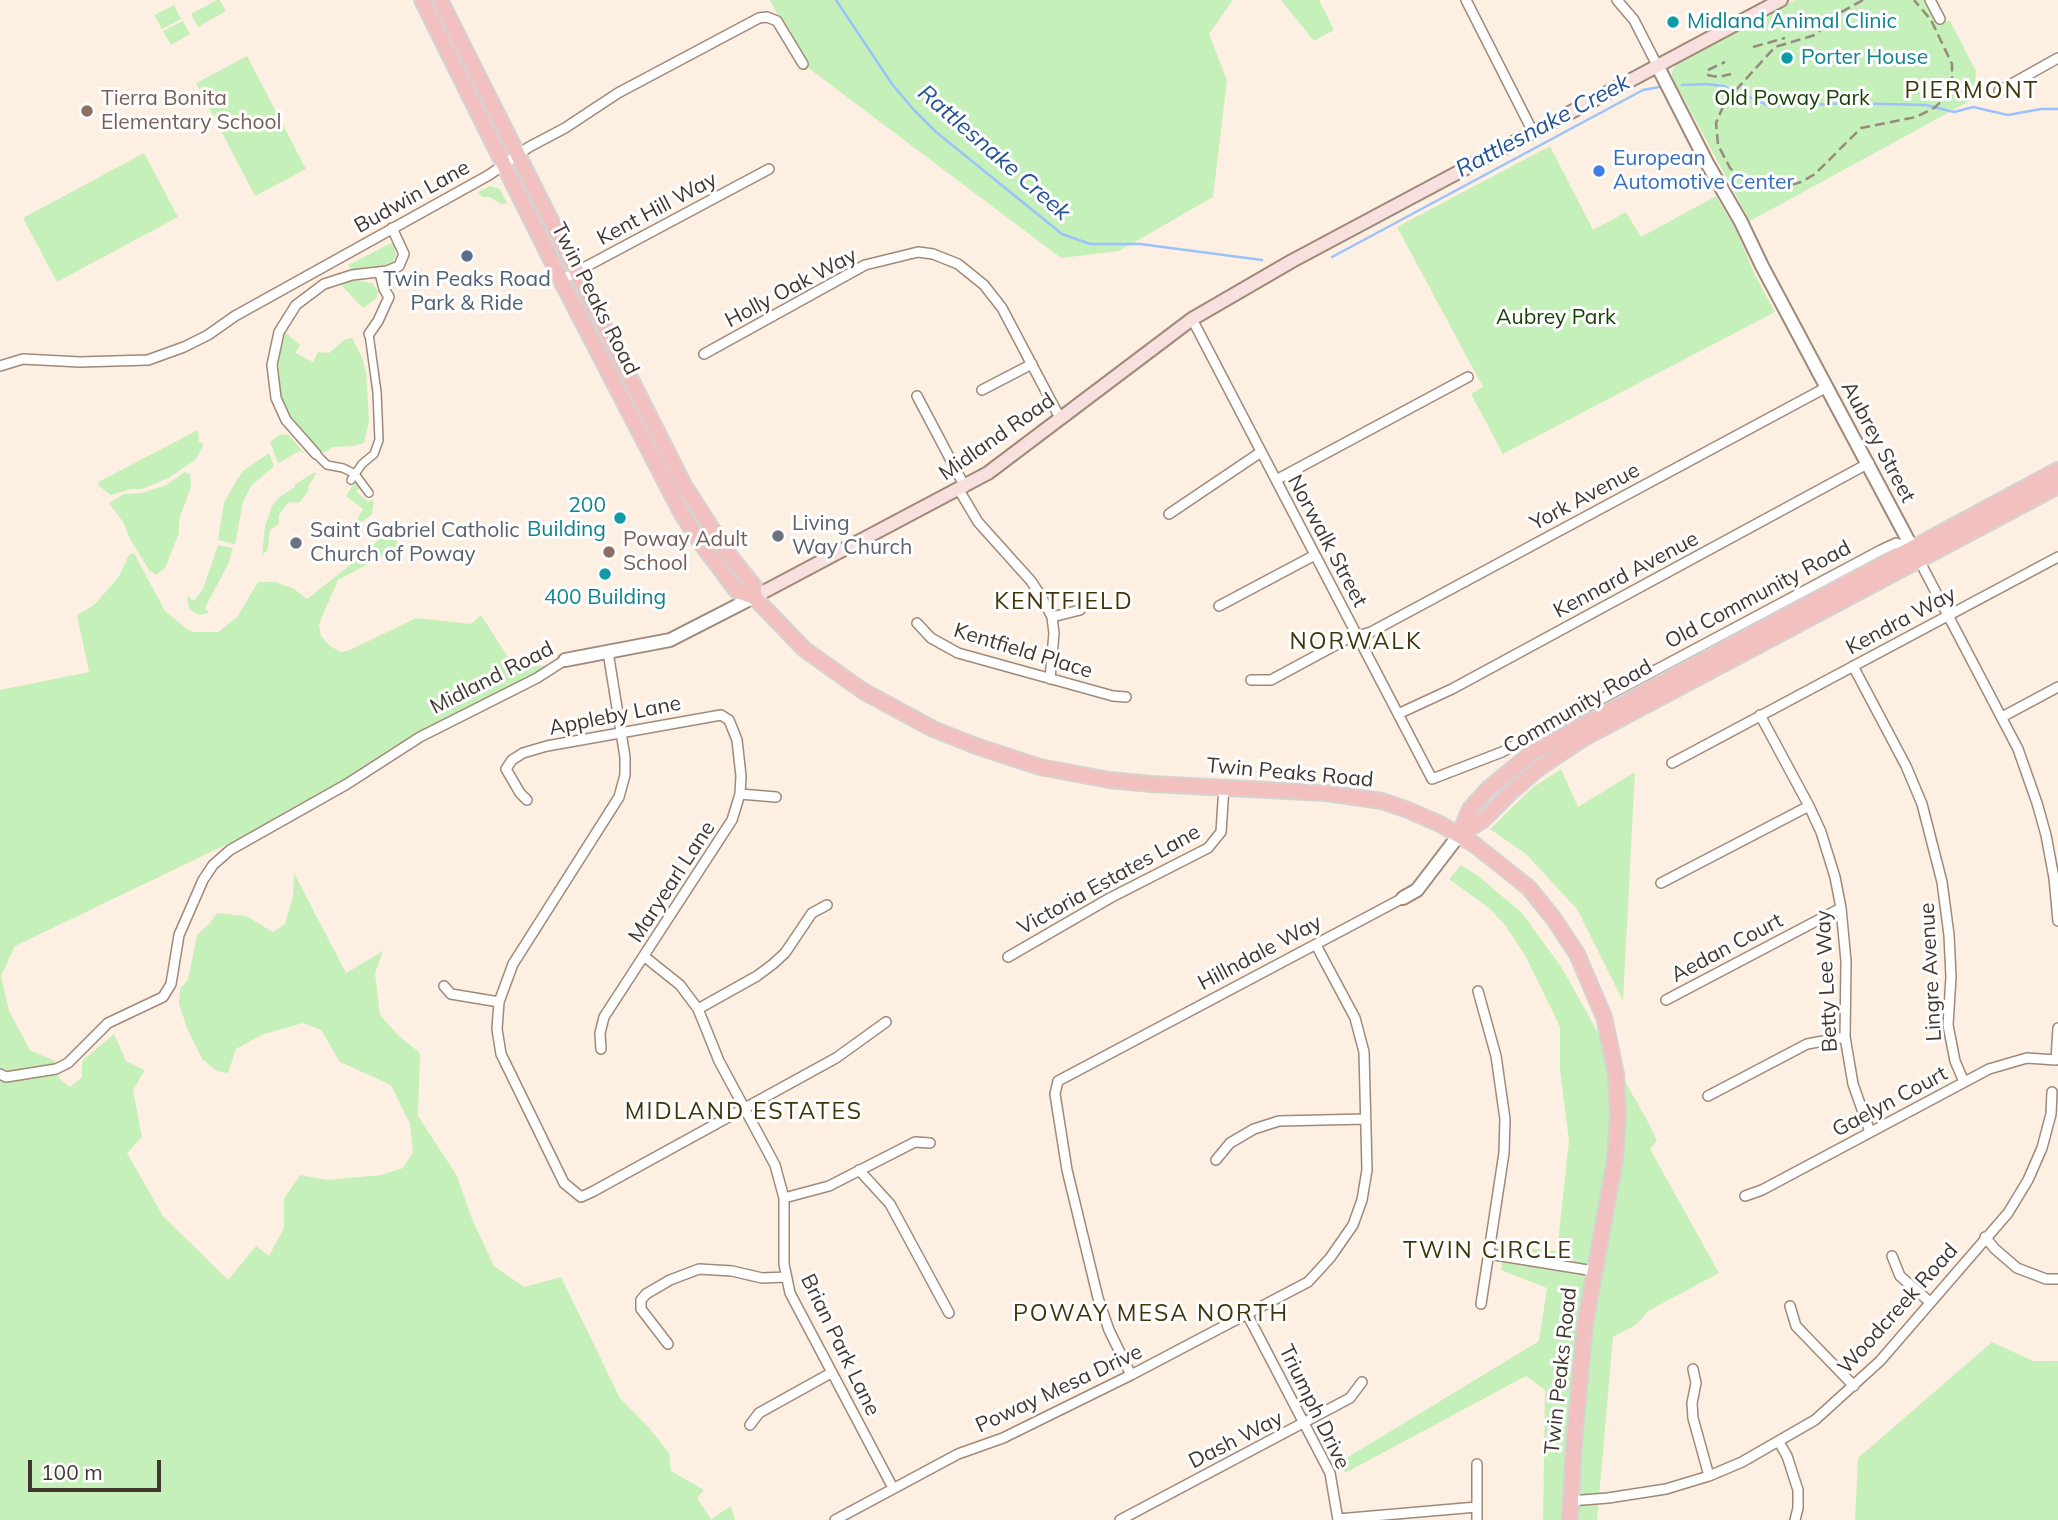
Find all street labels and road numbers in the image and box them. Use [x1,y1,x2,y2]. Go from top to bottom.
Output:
street label: Budwin Lane [350,155,474,239]
street label: Kent Hill Way [593,167,721,251]
street label: Twin Peaks Road [546,219,644,379]
street label: Holly Oak Way [721,243,861,333]
street label: Aubrey Street [1836,377,1920,507]
street label: Midland Road [934,388,1060,486]
street label: York Avenue [1526,458,1644,536]
street label: Norwalk Street [1282,471,1372,611]
street label: Kennard Avenue [1549,526,1703,624]
street label: Old Community Road [1661,535,1855,655]
street label: Kendra Way [1842,582,1960,660]
street label: Kentfield Place [951,618,1095,684]
street label: Midland Road [426,636,558,720]
street label: Community Road [1499,654,1657,760]
street label: Appleby Lane [547,691,683,741]
street label: Twin Peaks Road [1205,753,1375,793]
street label: Maryearl Lane [623,817,721,947]
street label: Victoria Estates Lane [1013,819,1205,941]
street label: Lingre Avenue [1915,902,1947,1042]
street label: Aedan Court [1667,908,1787,988]
street label: Betty Lee Way [1811,909,1843,1053]
street label: Hillndale Way [1194,910,1326,996]
street label: Gaelyn Court [1828,1061,1952,1143]
street label: Woodcreek Road [1833,1238,1963,1380]
street label: Brian Park Lane [795,1270,885,1420]
street label: Twin Peaks Road [1540,1286,1582,1456]
street label: Poway Mesa Drive [972,1339,1146,1439]
street label: Triumph Drive [1273,1341,1355,1473]
street label: Dash Way [1185,1406,1287,1474]

